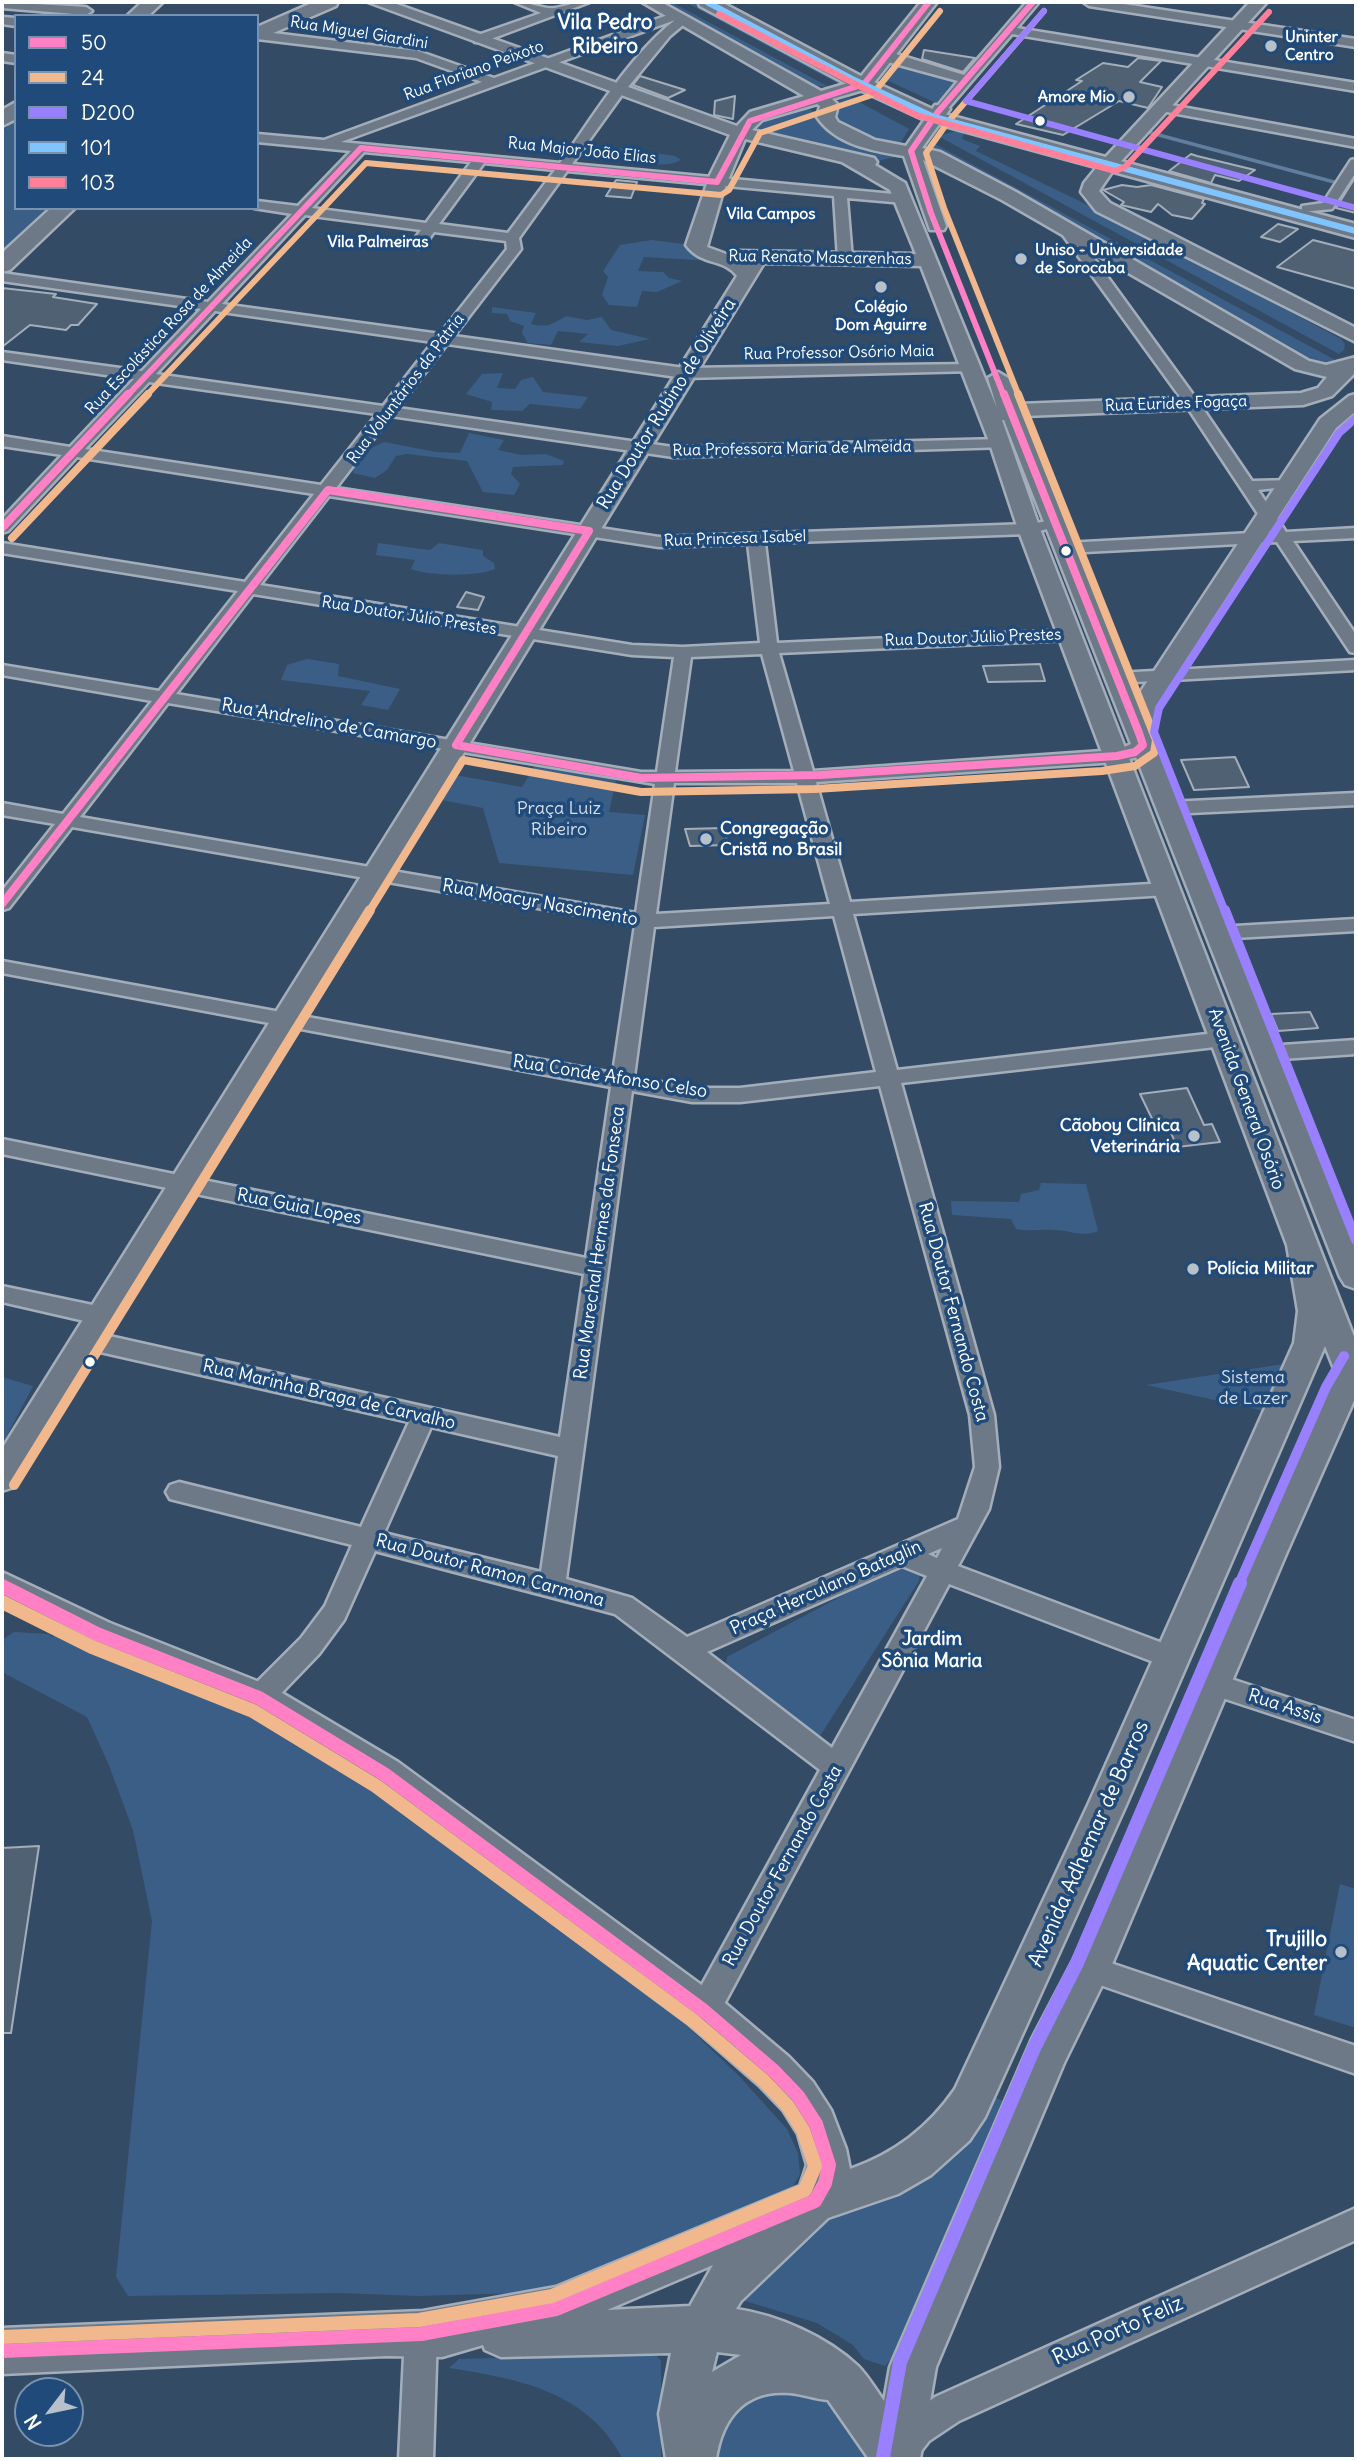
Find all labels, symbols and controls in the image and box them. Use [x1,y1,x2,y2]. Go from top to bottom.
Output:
district label: Vila Pedro Ribeiro [557,10,653,60]
street label: Rua Miguel Giardini [289,13,429,53]
legend [14,14,259,210]
place label: Uninter Centro [1285,27,1338,65]
text: 50 [81,29,107,56]
street label: Rua Floriano Peixoto [402,37,546,105]
marker: Uninter Centro [1263,38,1279,54]
text: 24 [81,64,104,91]
place label: Amore Mio [1038,87,1115,107]
marker: Amore Mio [1121,89,1137,105]
text: D200 [81,99,135,126]
unlabelled marker [1033,114,1047,128]
text: 101 [81,134,112,161]
street label: Rua Major João Elias [507,134,657,168]
text: 103 [81,169,115,196]
district label: Vila Campos [726,204,816,224]
district label: Vila Palmeiras [327,232,429,252]
street label: Rua Escolástica Rosa de Almeida [82,233,256,419]
place label: Uniso - Universidade de Sorocaba [1035,240,1183,278]
street label: Rua Renato Mascarenhas [728,247,912,269]
marker: Uniso - Universidade de Sorocaba [1013,251,1029,267]
marker: Colégio Dom Aguirre [873,279,889,295]
street label: Rua Doutor Rubino de Oliveira [593,295,741,513]
place label: Colégio Dom Aguirre [835,297,927,335]
street label: Rua Voluntários da Pátria [343,310,469,468]
street label: Rua Professor Osório Maia [743,342,935,364]
street label: Rua Eurides Fogaça [1105,392,1247,416]
street label: Rua Professora Maria de Almeida [672,437,912,461]
street label: Rua Princesa Isabel [663,527,807,551]
unlabelled marker [1059,544,1073,558]
street label: Rua Doutor Júlio Prestes [320,593,498,639]
street label: Rua Doutor Júlio Prestes [884,625,1062,651]
street label: Rua Andrelino de Camargo [220,694,438,754]
park label: Praça Luiz Ribeiro [517,798,601,840]
place label: Congregação Cristã no Brasil [720,818,842,860]
marker: Congregação Cristã no Brasil [698,831,714,847]
street label: Rua Moacyr Nascimento [441,875,639,931]
street label: Avenida General Osório [1203,1005,1289,1193]
street label: Rua Conde Afonso Celso [511,1051,709,1103]
street label: Rua Marechal Hermes da Fonseca [570,1105,630,1381]
place label: Cãoboy Clínica Veterinária [1060,1115,1180,1158]
marker: Cãoboy Clínica Veterinária [1186,1128,1202,1144]
street label: Rua Guia Lopes [235,1184,363,1230]
street label: Rua Doutor Fernando Costa [913,1200,993,1424]
place label: Polícia Militar [1207,1258,1314,1280]
marker: Polícia Militar [1185,1261,1201,1277]
unlabelled marker [83,1355,97,1369]
street label: Rua Marinha Braga de Carvalho [200,1355,458,1435]
park label: Sistema de Lazer [1218,1367,1288,1410]
street label: Rua Doutor Ramon Carmona [373,1530,607,1612]
street label: Praça Herculano Bataglin [727,1536,925,1640]
district label: Jardim Sônia Maria [882,1629,982,1673]
street label: Rua Assis [1245,1685,1325,1729]
street label: Avenida Adhemar de Barros [1023,1717,1155,1971]
street label: Rua Doutor Fernando Costa [719,1762,847,1970]
place label: Trujillo Aquatic Center [1187,1927,1327,1977]
marker: Trujillo Aquatic Center [1333,1944,1349,1960]
street label: Rua Porto Feliz [1049,2291,1187,2371]
north arrow [14,2377,84,2447]
text: N [19,2410,47,2434]

